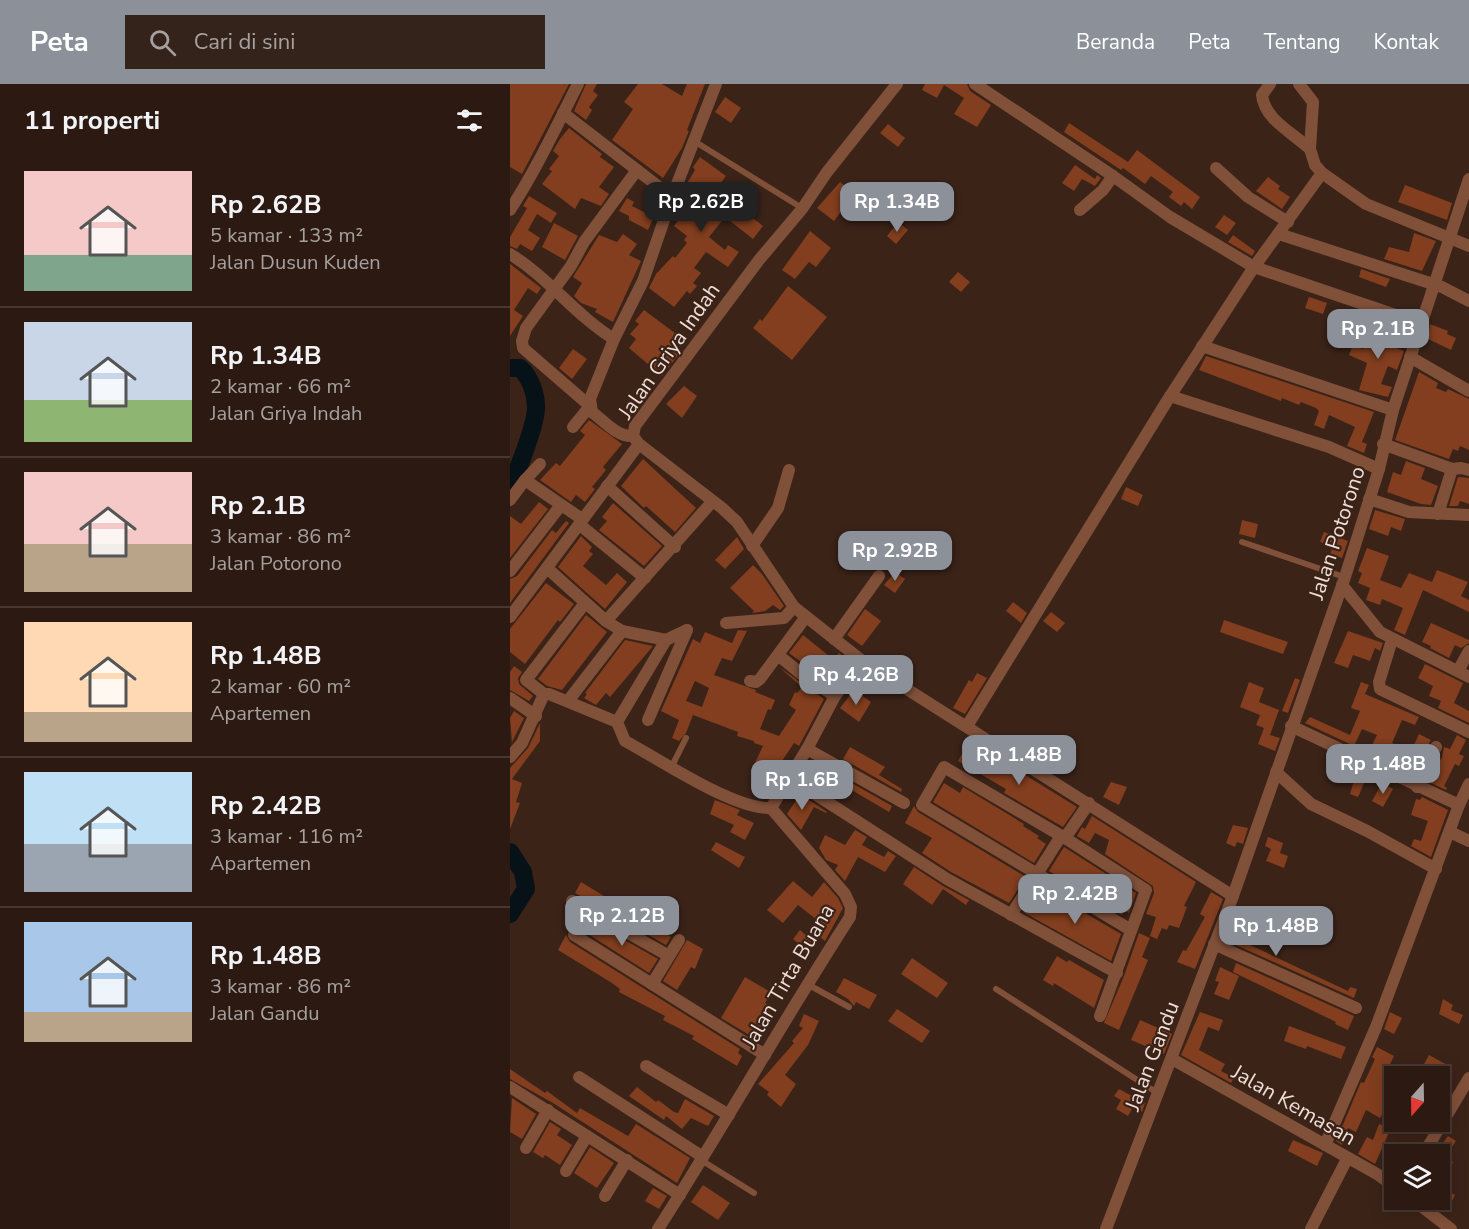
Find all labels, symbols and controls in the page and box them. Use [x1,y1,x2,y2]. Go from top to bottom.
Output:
search box [125,15,545,69]
text: Peta [30,23,89,61]
icon: search [146,26,179,59]
text: Cari di sini [194,27,295,57]
text: Beranda [1076,28,1155,56]
text: Peta [1188,28,1231,56]
text: Tentang [1264,28,1341,56]
text: Kontak [1374,28,1439,56]
text: 11 properti [24,103,160,138]
icon: filters [453,104,486,137]
pin: Rp 2.62B [639,182,763,233]
pin: Rp 1.34B [835,182,959,233]
text: Rp 2.62B [210,187,322,222]
text: Rp 2.62B [658,188,744,215]
text: Rp 1.34B [854,188,940,215]
icon: home [72,195,144,267]
text: 5 kamar · 133 m² [210,222,363,249]
text: Jalan Dusun Kuden [210,249,381,276]
street label: Jalan Griya Indah [611,277,726,425]
pin: Rp 2.1B [1323,309,1433,360]
text: Rp 2.1B [1341,315,1415,342]
text: Rp 1.34B [210,338,322,373]
icon: home [72,346,144,418]
text: 2 kamar · 66 m² [210,373,351,400]
text: Jalan Griya Indah [210,400,362,427]
street label: Jalan Potorono [1302,463,1372,604]
text: Rp 2.1B [210,488,306,523]
icon: home [72,496,144,568]
text: 3 kamar · 86 m² [210,523,351,550]
pin: Rp 2.92B [833,531,957,582]
text: Rp 2.92B [852,537,938,564]
text: Jalan Potorono [210,550,342,577]
text: Rp 1.48B [210,638,322,673]
icon: home [72,646,144,718]
pin: Rp 4.26B [794,655,918,706]
text: Rp 4.26B [813,661,899,688]
text: 2 kamar · 60 m² [210,673,351,700]
text: Apartemen [210,700,311,727]
pin: Rp 1.48B [957,735,1081,786]
text: Rp 1.48B [976,741,1062,768]
pin: Rp 1.48B [1321,744,1445,795]
text: Rp 1.48B [1340,750,1426,777]
pin: Rp 1.6B [747,760,857,811]
text: Rp 1.6B [765,766,839,793]
text: Rp 2.42B [210,788,322,823]
icon: home [72,796,144,868]
text: 3 kamar · 116 m² [210,823,363,850]
text: Apartemen [210,850,311,877]
pin: Rp 2.42B [1013,874,1137,925]
text: Rp 2.42B [1032,880,1118,907]
pin: Rp 2.12B [560,896,684,947]
street label: Jalan Tirta Buana [735,899,841,1054]
text: Rp 2.12B [579,902,665,929]
pin: Rp 1.48B [1214,906,1338,957]
text: Rp 1.48B [1233,912,1319,939]
text: Rp 1.48B [210,938,322,973]
icon: home [72,946,144,1018]
text: 3 kamar · 86 m² [210,973,351,1000]
street label: Jalan Gandu [1118,997,1186,1116]
text: Jalan Gandu [210,1000,319,1027]
street label: Jalan Kemasan [1226,1058,1361,1152]
north arrow [1384,1066,1450,1132]
map controls [1384,1066,1450,1210]
button: layers [1384,1144,1450,1210]

